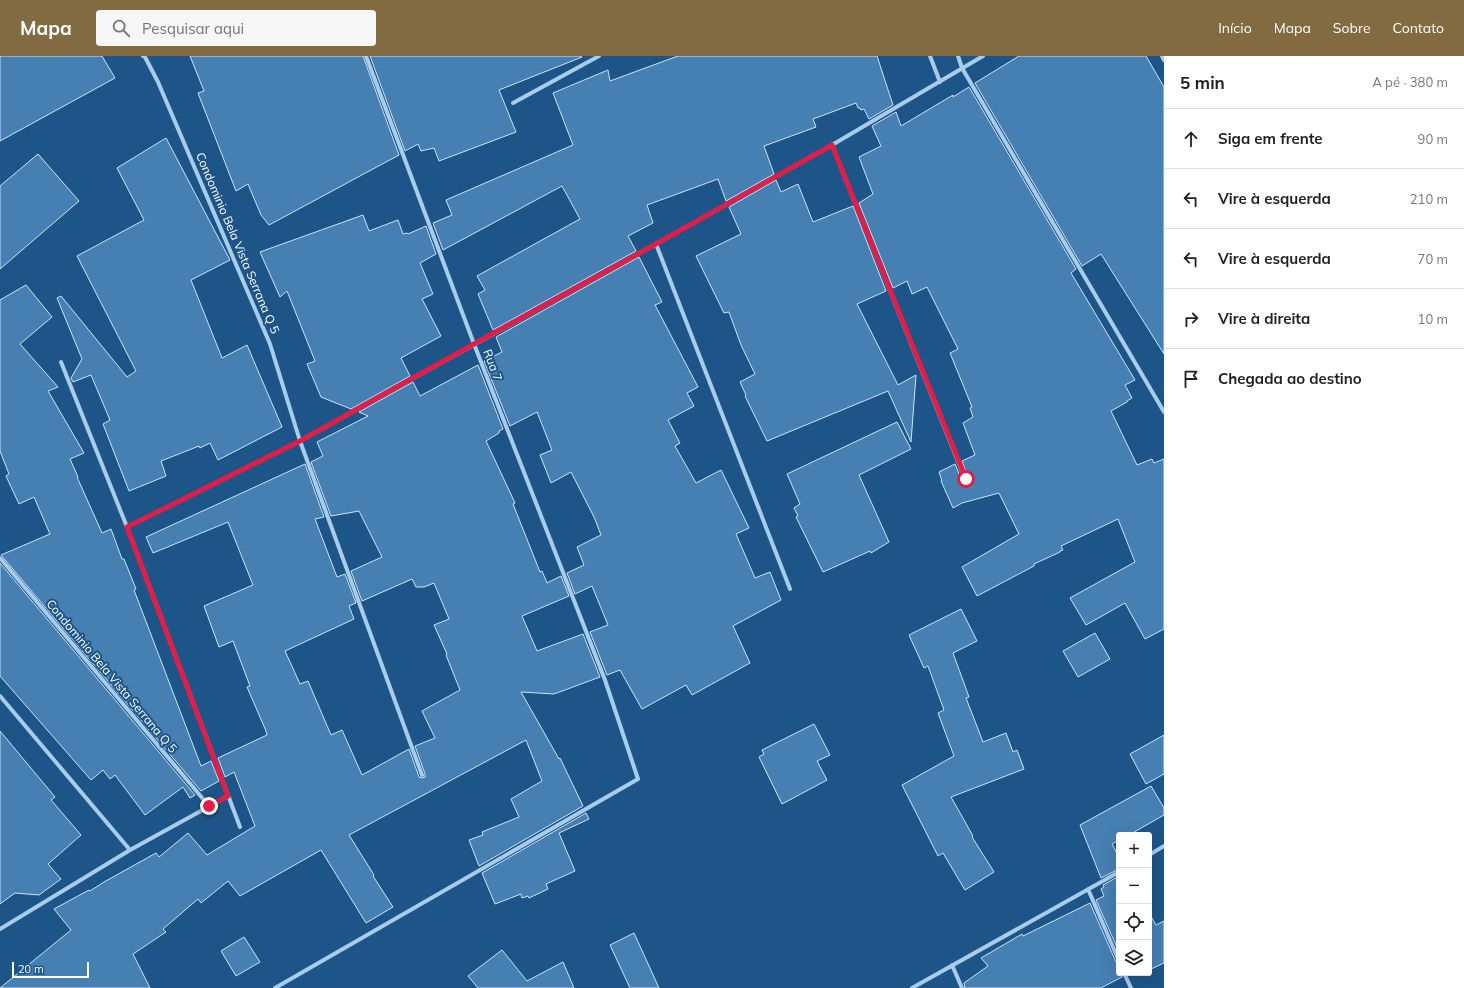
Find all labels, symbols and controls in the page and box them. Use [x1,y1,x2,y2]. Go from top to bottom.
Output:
search box [96,10,376,46]
text: Mapa [20,16,72,40]
icon: search [110,17,132,39]
text: Pesquisar aqui [142,19,244,38]
text: Início [1218,19,1252,37]
text: Mapa [1274,19,1311,37]
text: Sobre [1333,19,1371,37]
text: Contato [1393,19,1444,37]
text: 5 min [1180,72,1225,93]
text: A pé · 380 m [1372,74,1448,90]
icon: ahead [1180,128,1202,150]
text: Siga em frente [1218,129,1323,148]
text: 90 m [1418,131,1448,147]
street label: Condominio Bela Vista Serrana Q 5 [193,150,283,336]
icon: left [1180,188,1202,210]
text: Vire à esquerda [1218,189,1331,208]
text: 210 m [1410,191,1448,207]
icon: left [1180,248,1202,270]
text: Vire à esquerda [1218,249,1331,268]
text: 70 m [1418,251,1448,267]
icon: right [1180,308,1202,330]
text: Vire à direita [1218,309,1310,328]
text: 10 m [1418,311,1448,327]
street label: Rua 7 [480,347,506,383]
icon: arrive [1180,368,1202,390]
text: Chegada ao destino [1218,369,1362,388]
route start [957,470,975,488]
street label: Condominio Bela Vista Serrana Q 5 [43,596,181,756]
route end [200,797,218,815]
map controls [1116,832,1152,976]
button: + [1116,832,1152,868]
button: − [1116,868,1152,904]
button: locate [1116,904,1152,940]
button: layers [1116,940,1152,976]
scale bar [12,960,89,979]
text: 20 m [18,962,44,976]

